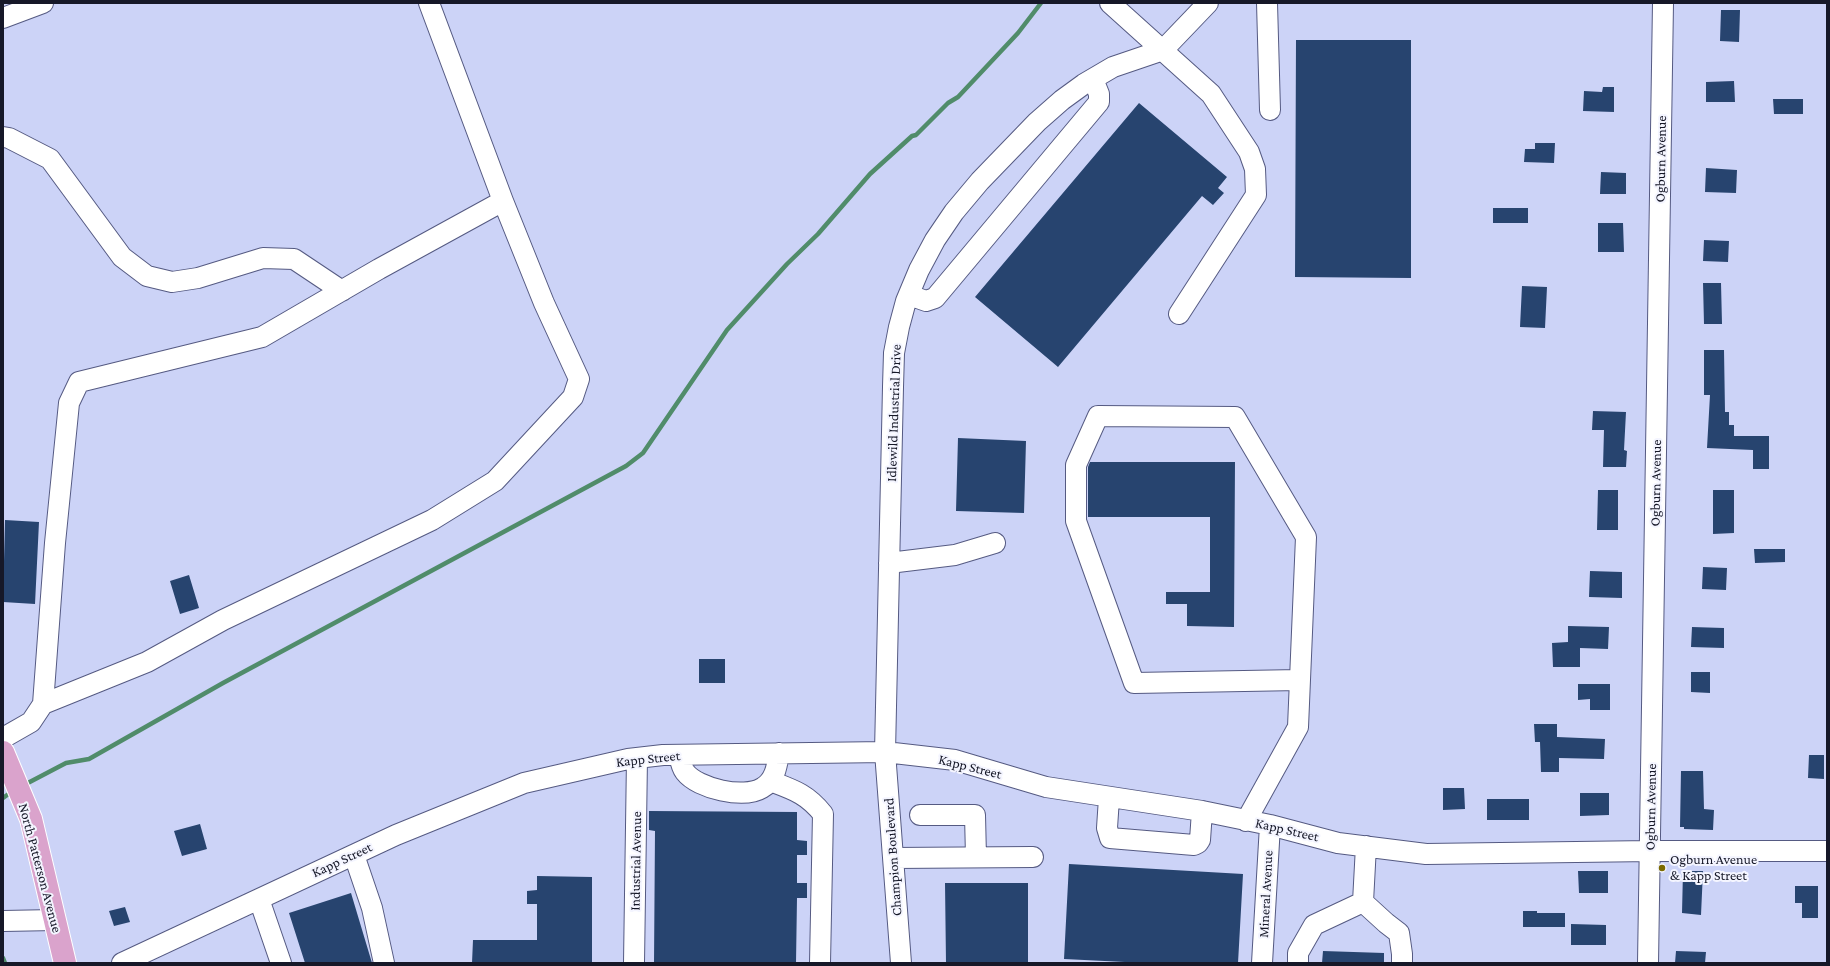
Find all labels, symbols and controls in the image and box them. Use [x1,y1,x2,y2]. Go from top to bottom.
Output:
street label: Ogburn Avenue [1652,115,1670,203]
street label: Idlewild Industrial Drive [883,344,905,482]
street label: Ogburn Avenue [1647,439,1665,527]
street label: Kapp Street [615,747,681,771]
street label: Kapp Street [937,751,1003,783]
street label: Ogburn Avenue [1642,763,1660,851]
street label: Champion Boulevard [880,797,906,917]
street label: North Patterson Avenue [15,802,65,934]
street label: Industrial Avenue [627,811,645,911]
street label: Kapp Street [1254,815,1320,845]
street label: Kapp Street [309,839,375,881]
street label: Mineral Avenue [1255,850,1277,938]
place label: Ogburn Avenue & Kapp Street [1670,852,1757,884]
marker: Ogburn Avenue & Kapp Street [1657,863,1667,873]

